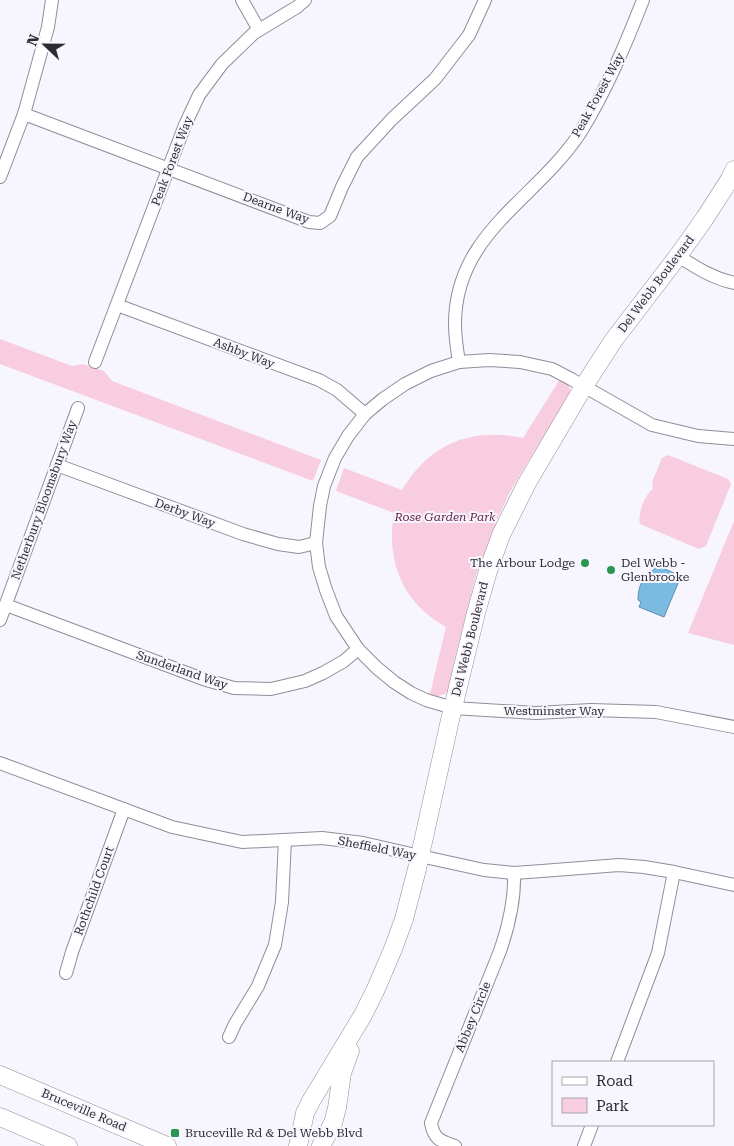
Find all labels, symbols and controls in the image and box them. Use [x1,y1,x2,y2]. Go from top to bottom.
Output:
north arrow [20,20,70,70]
text: N [24,32,42,48]
street label: Peak Forest Way [569,49,628,140]
street label: Peak Forest Way [148,113,196,208]
street label: Dearne Way [241,190,312,227]
street label: Del Webb Boulevard [615,232,697,335]
street label: Ashby Way [211,335,277,371]
street label: Netherbury Bloomsbury Way [9,417,80,582]
street label: Derby Way [153,496,218,531]
park label: Rose Garden Park [393,510,496,524]
place label: The Arbour Lodge [470,556,575,570]
place label: Del Webb - Glenbrooke [621,556,690,584]
marker: The Arbour Lodge [579,557,591,569]
marker: Del Webb - Glenbrooke [605,564,617,576]
street label: Del Webb Boulevard [449,580,491,698]
street label: Sunderland Way [135,648,230,692]
street label: Westminster Way [504,704,605,718]
street label: Sheffield Way [337,834,418,863]
street label: Rothchild Court [71,844,117,937]
street label: Abbey Circle [452,979,494,1054]
legend [552,1061,714,1126]
text: Road [596,1072,633,1090]
street label: Bruceville Road [39,1086,129,1134]
text: Park [596,1097,630,1115]
place label: Bruceville Rd & Del Webb Blvd [185,1126,363,1140]
marker: Bruceville Rd & Del Webb Blvd [169,1127,181,1139]

